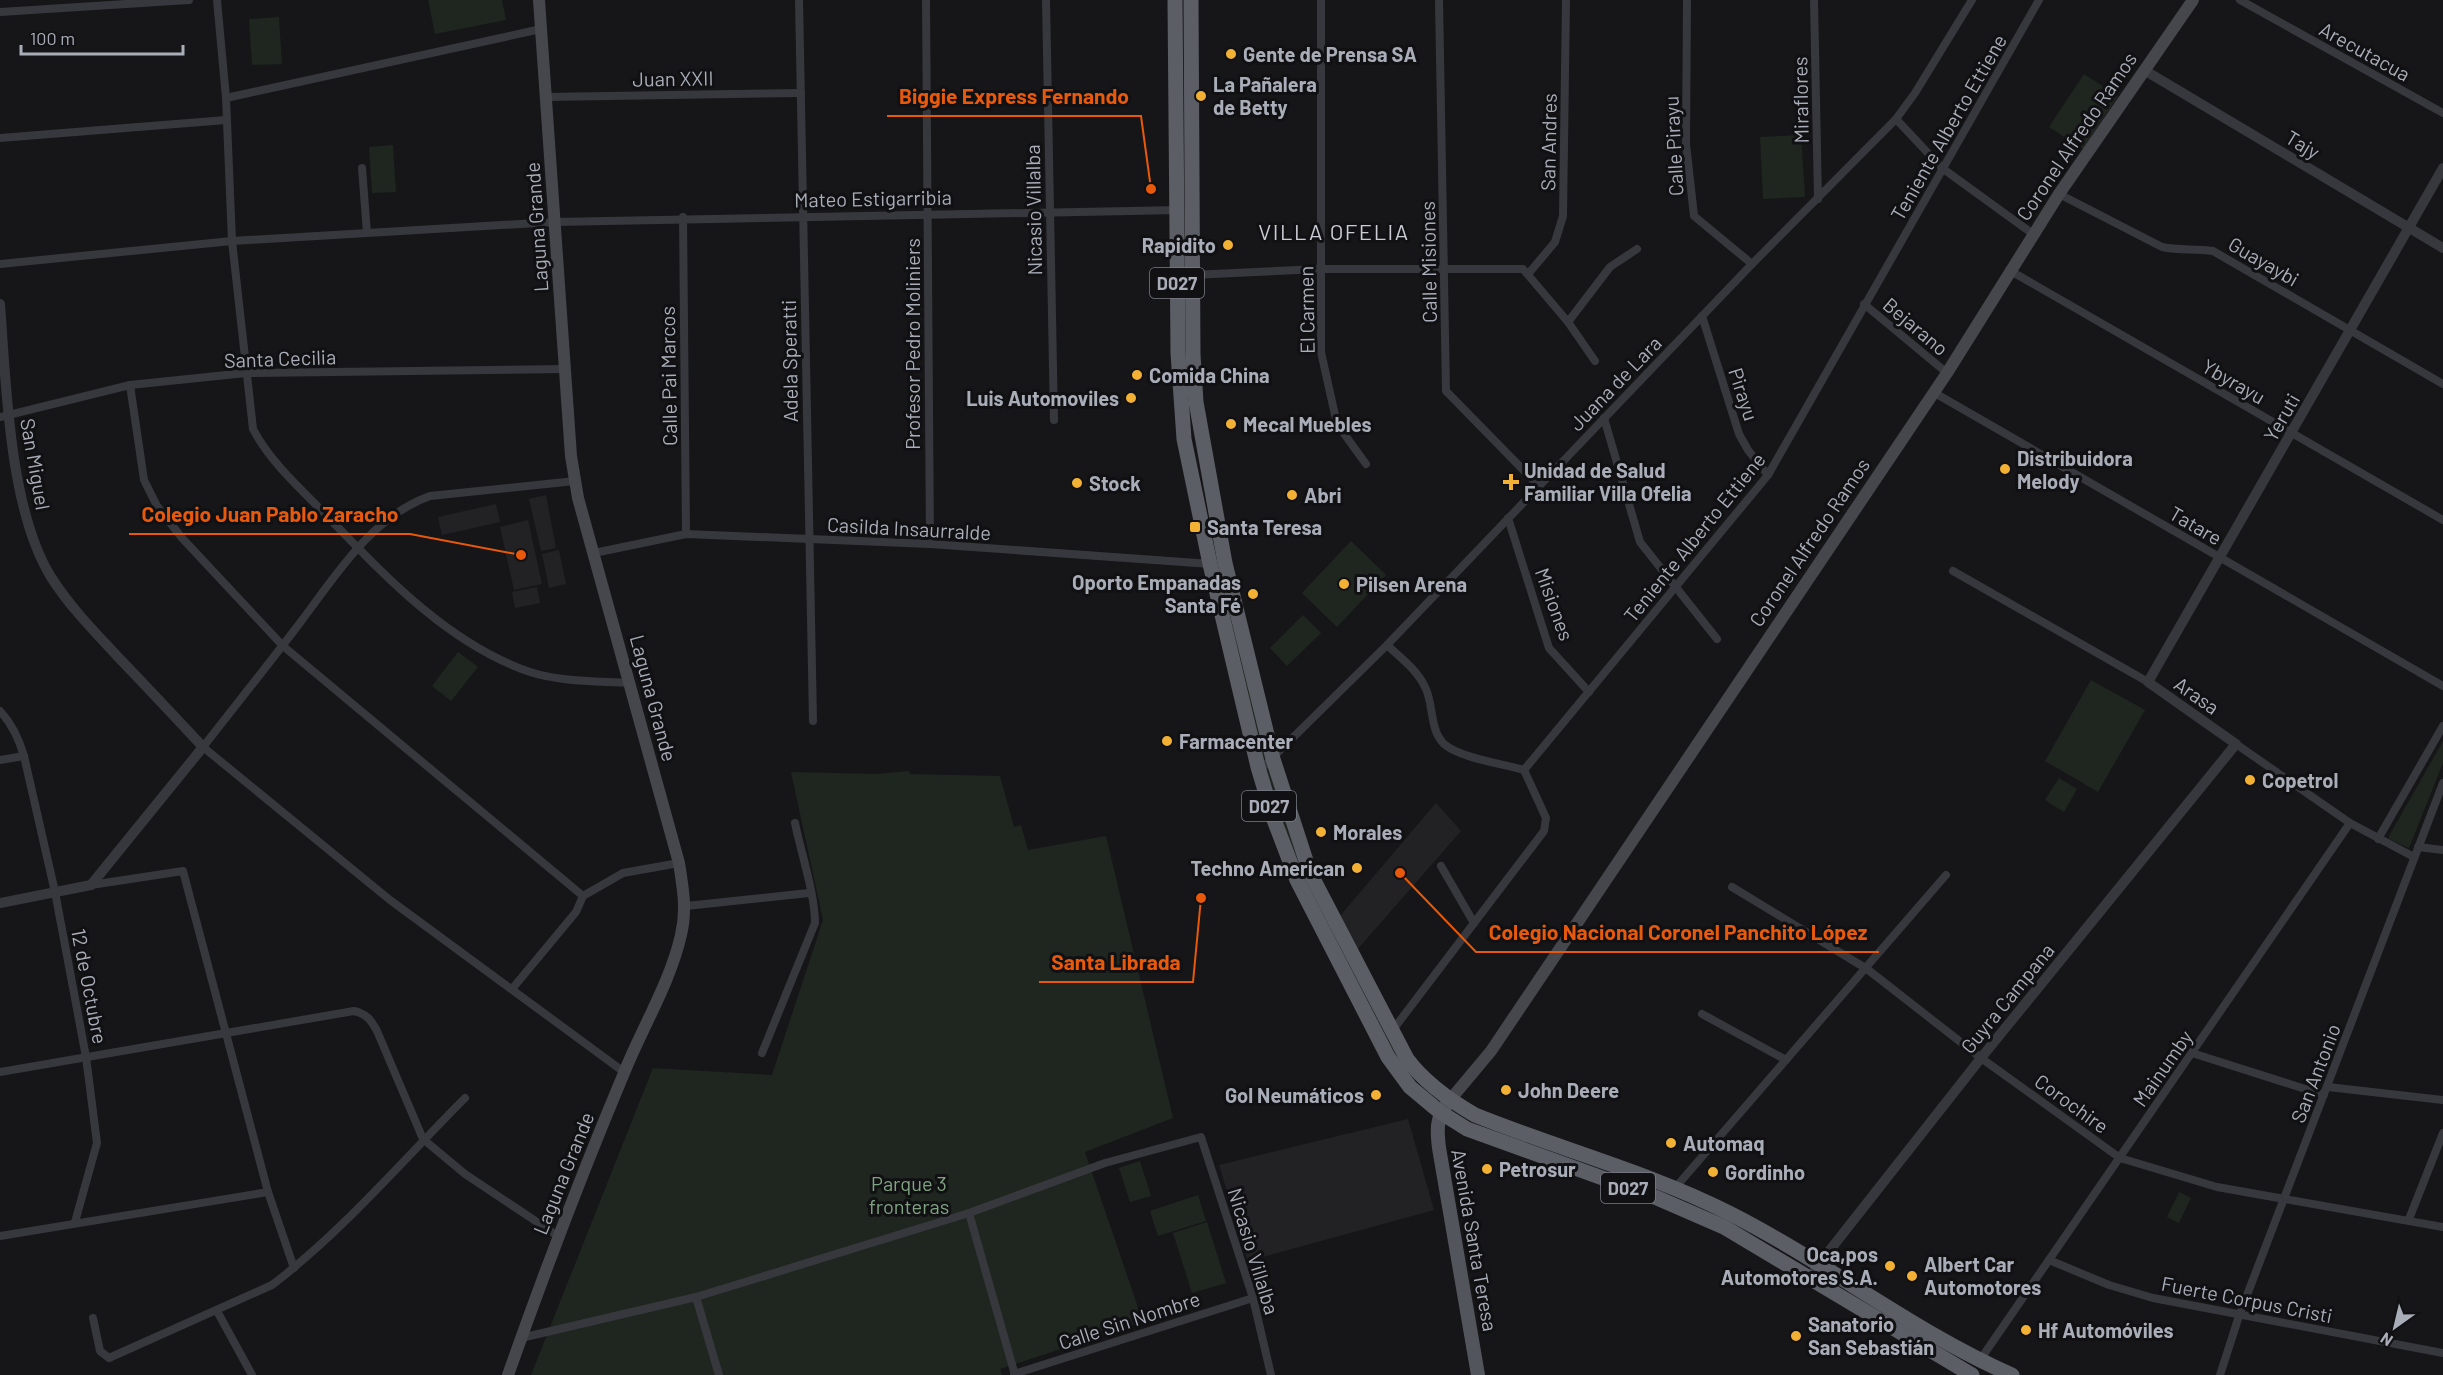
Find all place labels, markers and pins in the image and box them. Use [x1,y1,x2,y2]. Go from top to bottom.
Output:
place label: Gente de Prensa SA [1243,42,1417,66]
marker: Gente de Prensa SA [1224,47,1238,61]
place label: La Pañalera de Betty [1213,72,1317,119]
callout: Biggie Express Fernando [887,77,1141,116]
marker: La Pañalera de Betty [1194,89,1208,103]
place label: Rapidito [1142,233,1216,257]
marker: Rapidito [1221,238,1235,252]
place label: Comida China [1149,363,1270,387]
marker: Comida China [1130,368,1144,382]
place label: Luis Automoviles [966,386,1119,410]
marker: Luis Automoviles [1124,391,1138,405]
place label: Mecal Muebles [1243,412,1372,436]
marker: Mecal Muebles [1224,417,1238,431]
place label: Distribuidora Melody [2017,446,2133,493]
place label: Unidad de Salud Familiar Villa Ofelia [1524,458,1692,505]
marker: Distribuidora Melody [1998,462,2012,476]
place label: Stock [1089,471,1141,495]
marker: Unidad de Salud Familiar Villa Ofelia [1502,473,1520,491]
marker: Stock [1070,476,1084,490]
place label: Abri [1304,483,1342,507]
marker: Abri [1285,488,1299,502]
callout: Colegio Juan Pablo Zaracho [129,495,410,534]
place label: Santa Teresa [1207,515,1322,539]
marker: Santa Teresa [1188,520,1202,534]
place label: Oporto Empanadas Santa Fé [1072,570,1241,617]
place label: Pilsen Arena [1356,572,1467,596]
marker: Pilsen Arena [1337,577,1351,591]
marker: Oporto Empanadas Santa Fé [1246,587,1260,601]
place label: Farmacenter [1179,729,1294,753]
marker: Farmacenter [1160,734,1174,748]
place label: Copetrol [2262,768,2338,792]
marker: Copetrol [2243,773,2257,787]
place label: Morales [1333,820,1402,844]
marker: Morales [1314,825,1328,839]
place label: Techno American [1190,856,1345,880]
marker: Techno American [1350,861,1364,875]
callout: Colegio Nacional Coronel Panchito López [1476,913,1879,952]
callout: Santa Librada [1039,943,1193,982]
place label: John Deere [1518,1078,1619,1102]
place label: Gol Neumáticos [1225,1083,1364,1107]
marker: John Deere [1499,1083,1513,1097]
marker: Gol Neumáticos [1369,1088,1383,1102]
place label: Automaq [1683,1131,1765,1155]
marker: Automaq [1664,1136,1678,1150]
place label: Petrosur [1499,1157,1576,1181]
place label: Gordinho [1725,1160,1805,1184]
marker: Petrosur [1480,1162,1494,1176]
marker: Gordinho [1706,1165,1720,1179]
place label: Oca,pos Automotores S.A. [1721,1242,1878,1289]
place label: Albert Car Automotores [1924,1252,2041,1299]
marker: Oca,pos Automotores S.A. [1883,1259,1897,1273]
marker: Albert Car Automotores [1905,1269,1919,1283]
place label: Sanatorio San Sebastián [1808,1312,1934,1359]
place label: Hf Automóviles [2038,1318,2173,1342]
marker: Hf Automóviles [2019,1323,2033,1337]
marker: Sanatorio San Sebastián [1789,1329,1803,1343]

